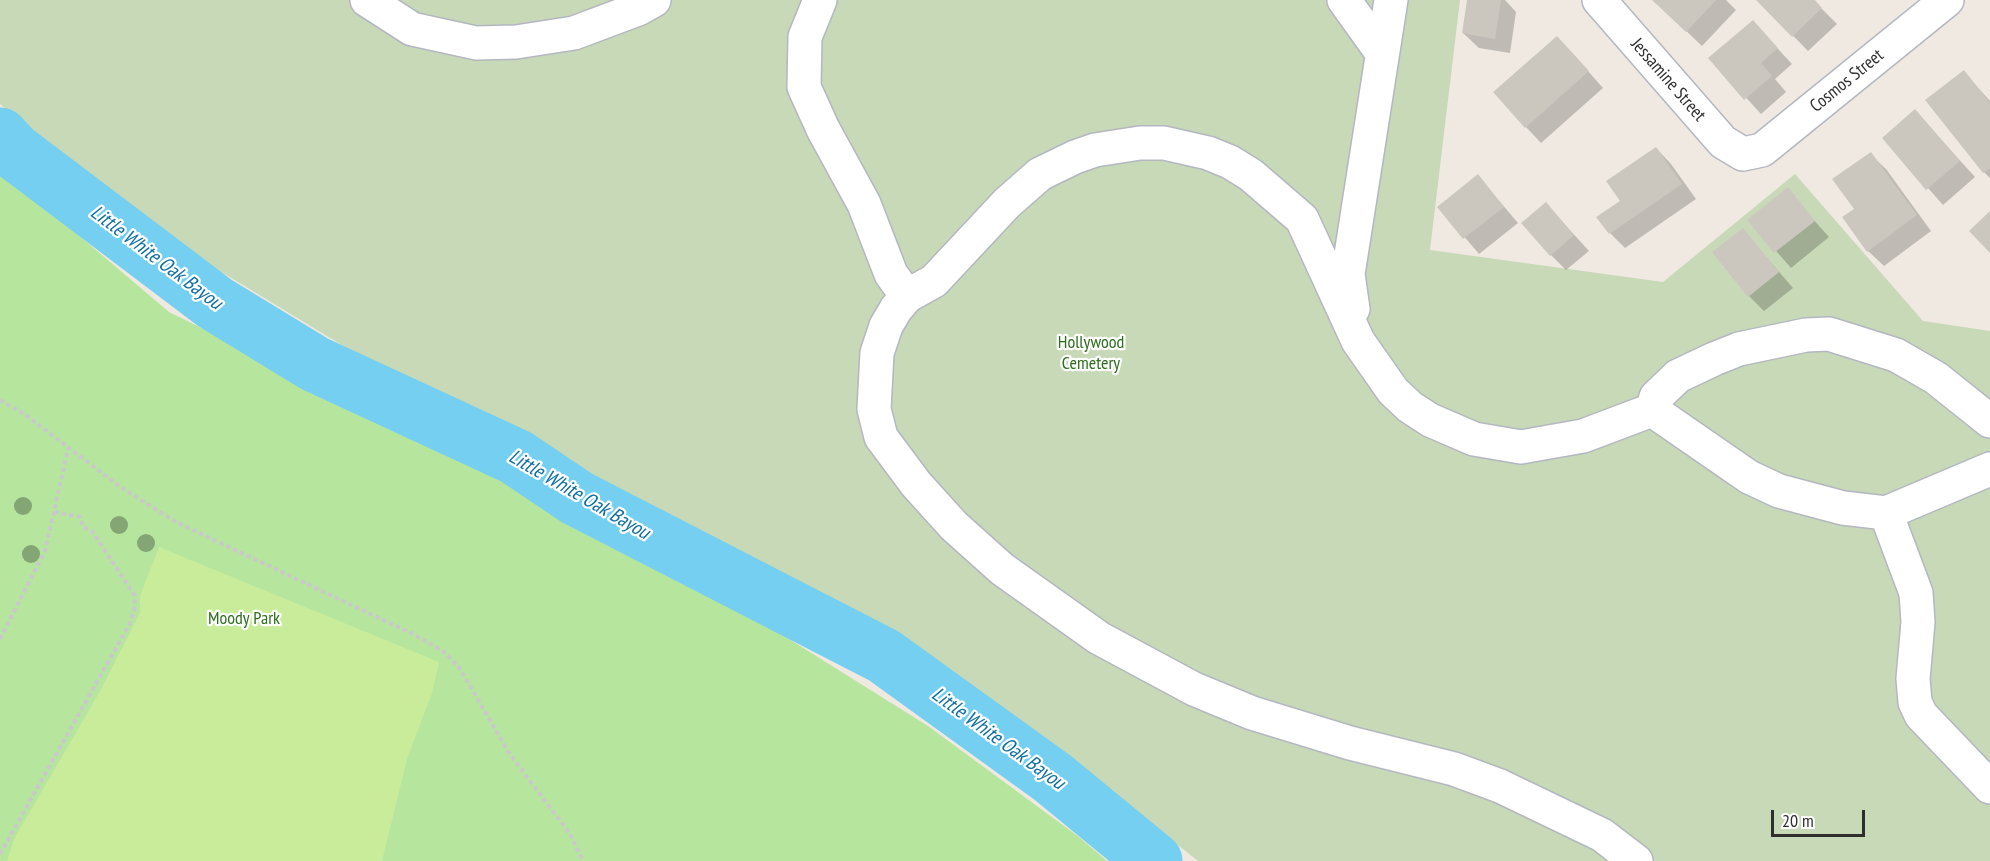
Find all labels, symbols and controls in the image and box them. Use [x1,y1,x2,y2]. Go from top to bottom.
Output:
street label: Jessamine Street [1626,34,1710,126]
street label: Cosmos Street [1806,45,1888,117]
water label: Little White Oak Bayou [86,201,226,315]
park label: Hollywood Cemetery [1058,332,1124,374]
water label: Little White Oak Bayou [504,445,654,545]
park label: Moody Park [208,608,280,630]
water label: Little White Oak Bayou [927,683,1069,795]
scale bar [1774,798,1868,836]
text: 20 m [1782,809,1814,832]

